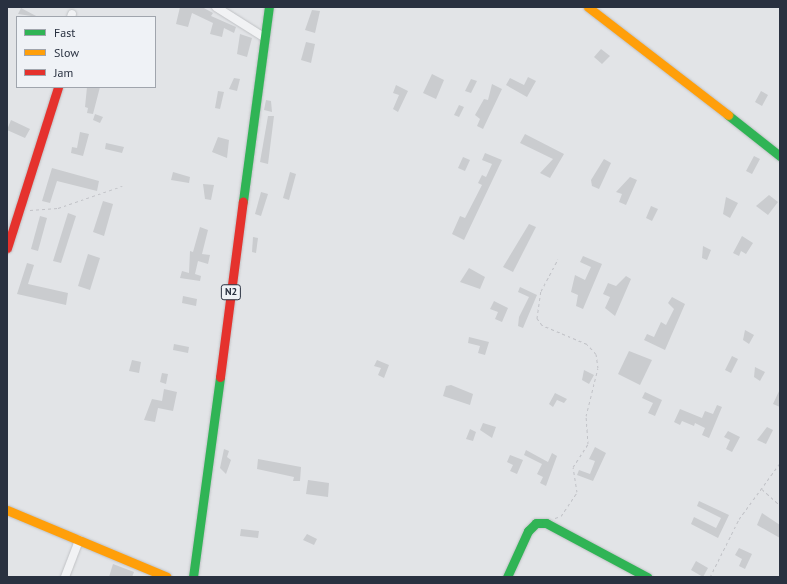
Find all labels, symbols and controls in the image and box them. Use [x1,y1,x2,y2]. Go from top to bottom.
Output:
legend [16,16,156,88]
text: Fast [54,25,75,40]
text: Slow [54,45,79,60]
text: Jam [54,65,73,80]
road number: N2 [220,284,242,300]

